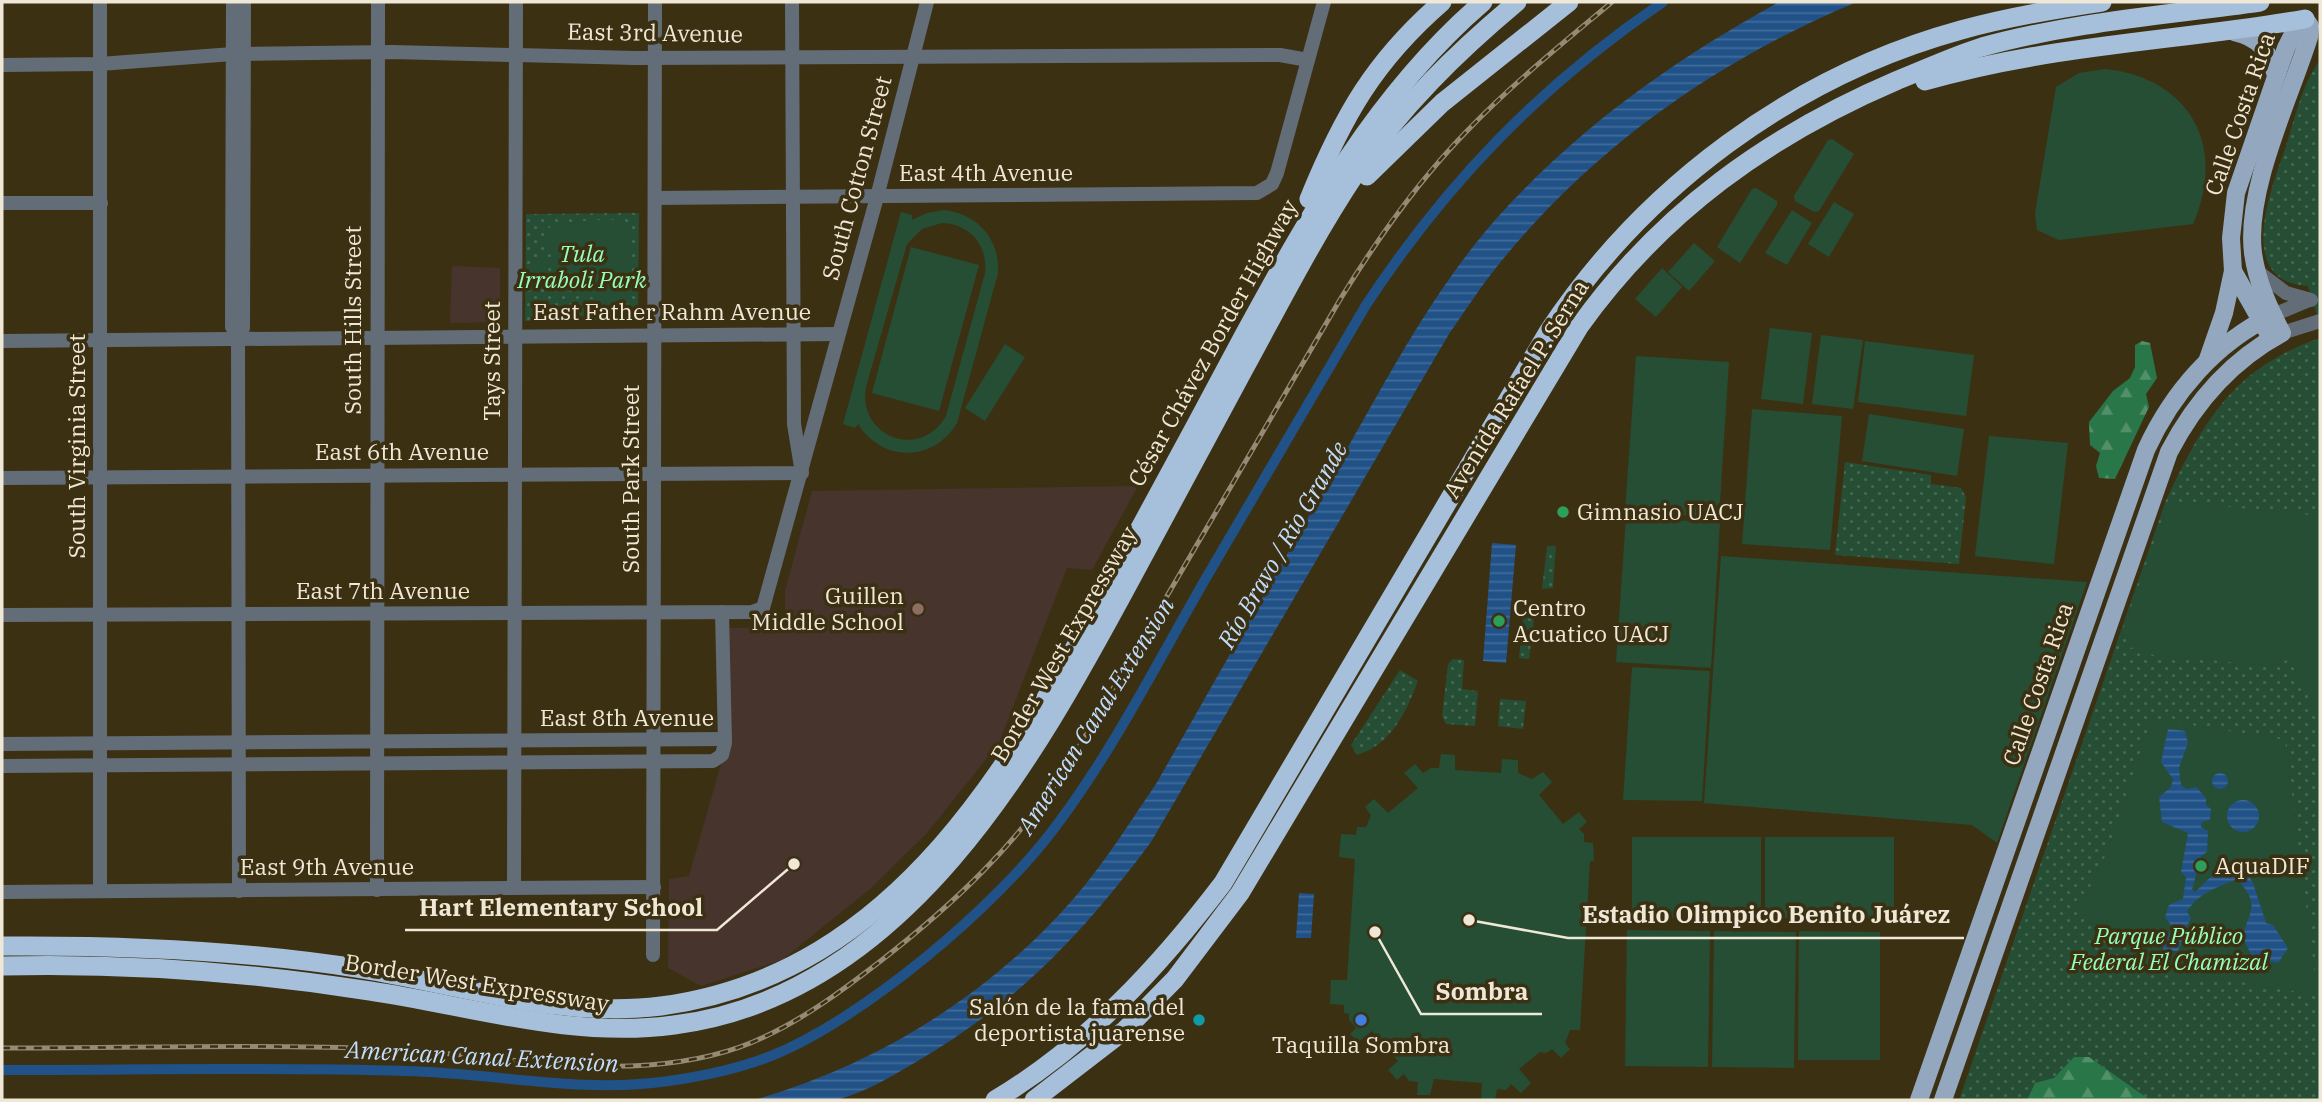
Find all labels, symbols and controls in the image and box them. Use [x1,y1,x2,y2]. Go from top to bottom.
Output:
street label: East 3rd Avenue [567,15,743,49]
street label: Calle Costa Rica [2197,28,2281,199]
street label: South Cotton Street [814,73,898,283]
street label: East 4th Avenue [899,157,1073,187]
street label: César Chávez Border Highway [1121,193,1304,491]
street label: South Hills Street [337,226,367,414]
park label: Tula Irraboli Park [517,238,647,294]
street label: Avenida Rafael P. Serna [1436,273,1595,503]
street label: East Father Rahm Avenue [533,296,811,326]
street label: Tays Street [476,301,506,421]
street label: South Virginia Street [61,334,91,559]
street label: South Park Street [615,385,645,573]
water label: Río Bravo / Rio Grande [1209,435,1355,655]
street label: East 6th Avenue [315,436,489,466]
place label: Gimnasio UACJ [1577,496,1744,526]
marker: Gimnasio UACJ [1555,504,1571,520]
street label: Border West Expressway [983,520,1143,767]
street label: East 7th Avenue [296,575,470,605]
place label: Guillen Middle School [751,580,904,636]
water label: American Canal Extension [1008,591,1181,842]
place label: Centro Acuatico UACJ [1513,592,1669,648]
street label: Calle Costa Rica [1995,598,2079,769]
marker: Guillen Middle School [910,601,926,617]
marker: Centro Acuatico UACJ [1491,613,1507,629]
street label: East 8th Avenue [540,702,714,732]
place label: AquaDIF [2215,850,2310,880]
street label: East 9th Avenue [240,851,414,881]
marker: AquaDIF [2193,858,2209,874]
callout: Hart Elementary School [405,885,717,930]
text: Hart Elementary School [419,891,703,923]
callout: Estadio Olimpico Benito Juárez [1568,893,1964,938]
text: Estadio Olimpico Benito Juárez [1582,898,1950,930]
park label: Parque Público Federal El Chamizal [2069,920,2268,976]
street label: Border West Expressway [343,946,612,1018]
callout: Sombra [1421,969,1542,1014]
text: Sombra [1436,975,1529,1007]
place label: Salón de la fama del deportista juarense [969,991,1185,1047]
marker: Salón de la fama del deportista juarense [1191,1012,1207,1028]
marker: Taquilla Sombra [1353,1012,1369,1028]
place label: Taquilla Sombra [1272,1029,1450,1059]
water label: American Canal Extension [343,1033,620,1079]

